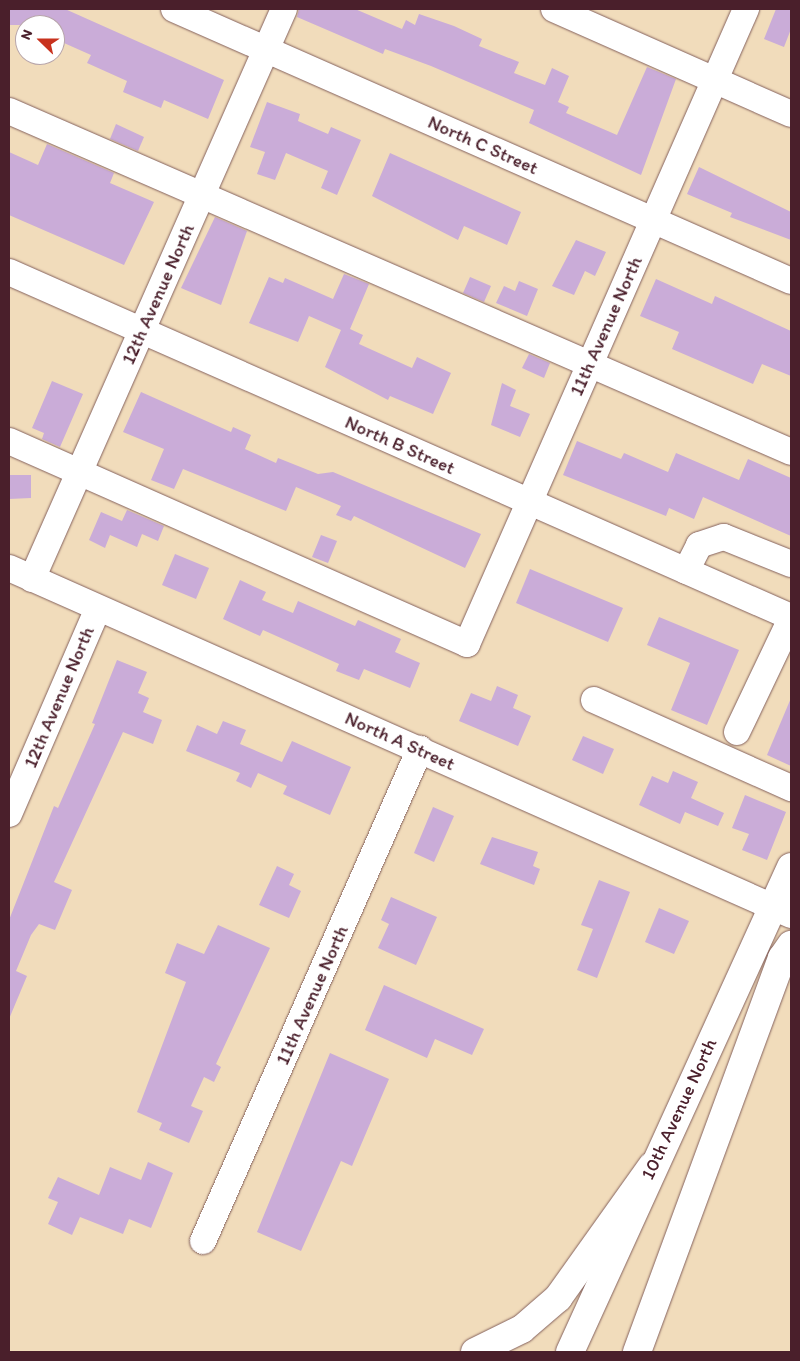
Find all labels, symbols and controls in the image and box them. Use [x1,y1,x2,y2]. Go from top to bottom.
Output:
north arrow [15,15,65,65]
text: N [17,27,36,42]
street label: North C Street [424,111,542,179]
street label: 12th Avenue North [117,220,199,368]
street label: 11th Avenue North [565,253,647,399]
street label: North B Street [341,411,459,479]
street label: 12th Avenue North [19,623,99,771]
street label: North A Street [341,707,459,775]
street label: 11th Avenue North [271,922,353,1068]
street label: 10th Avenue North [636,1035,722,1183]

